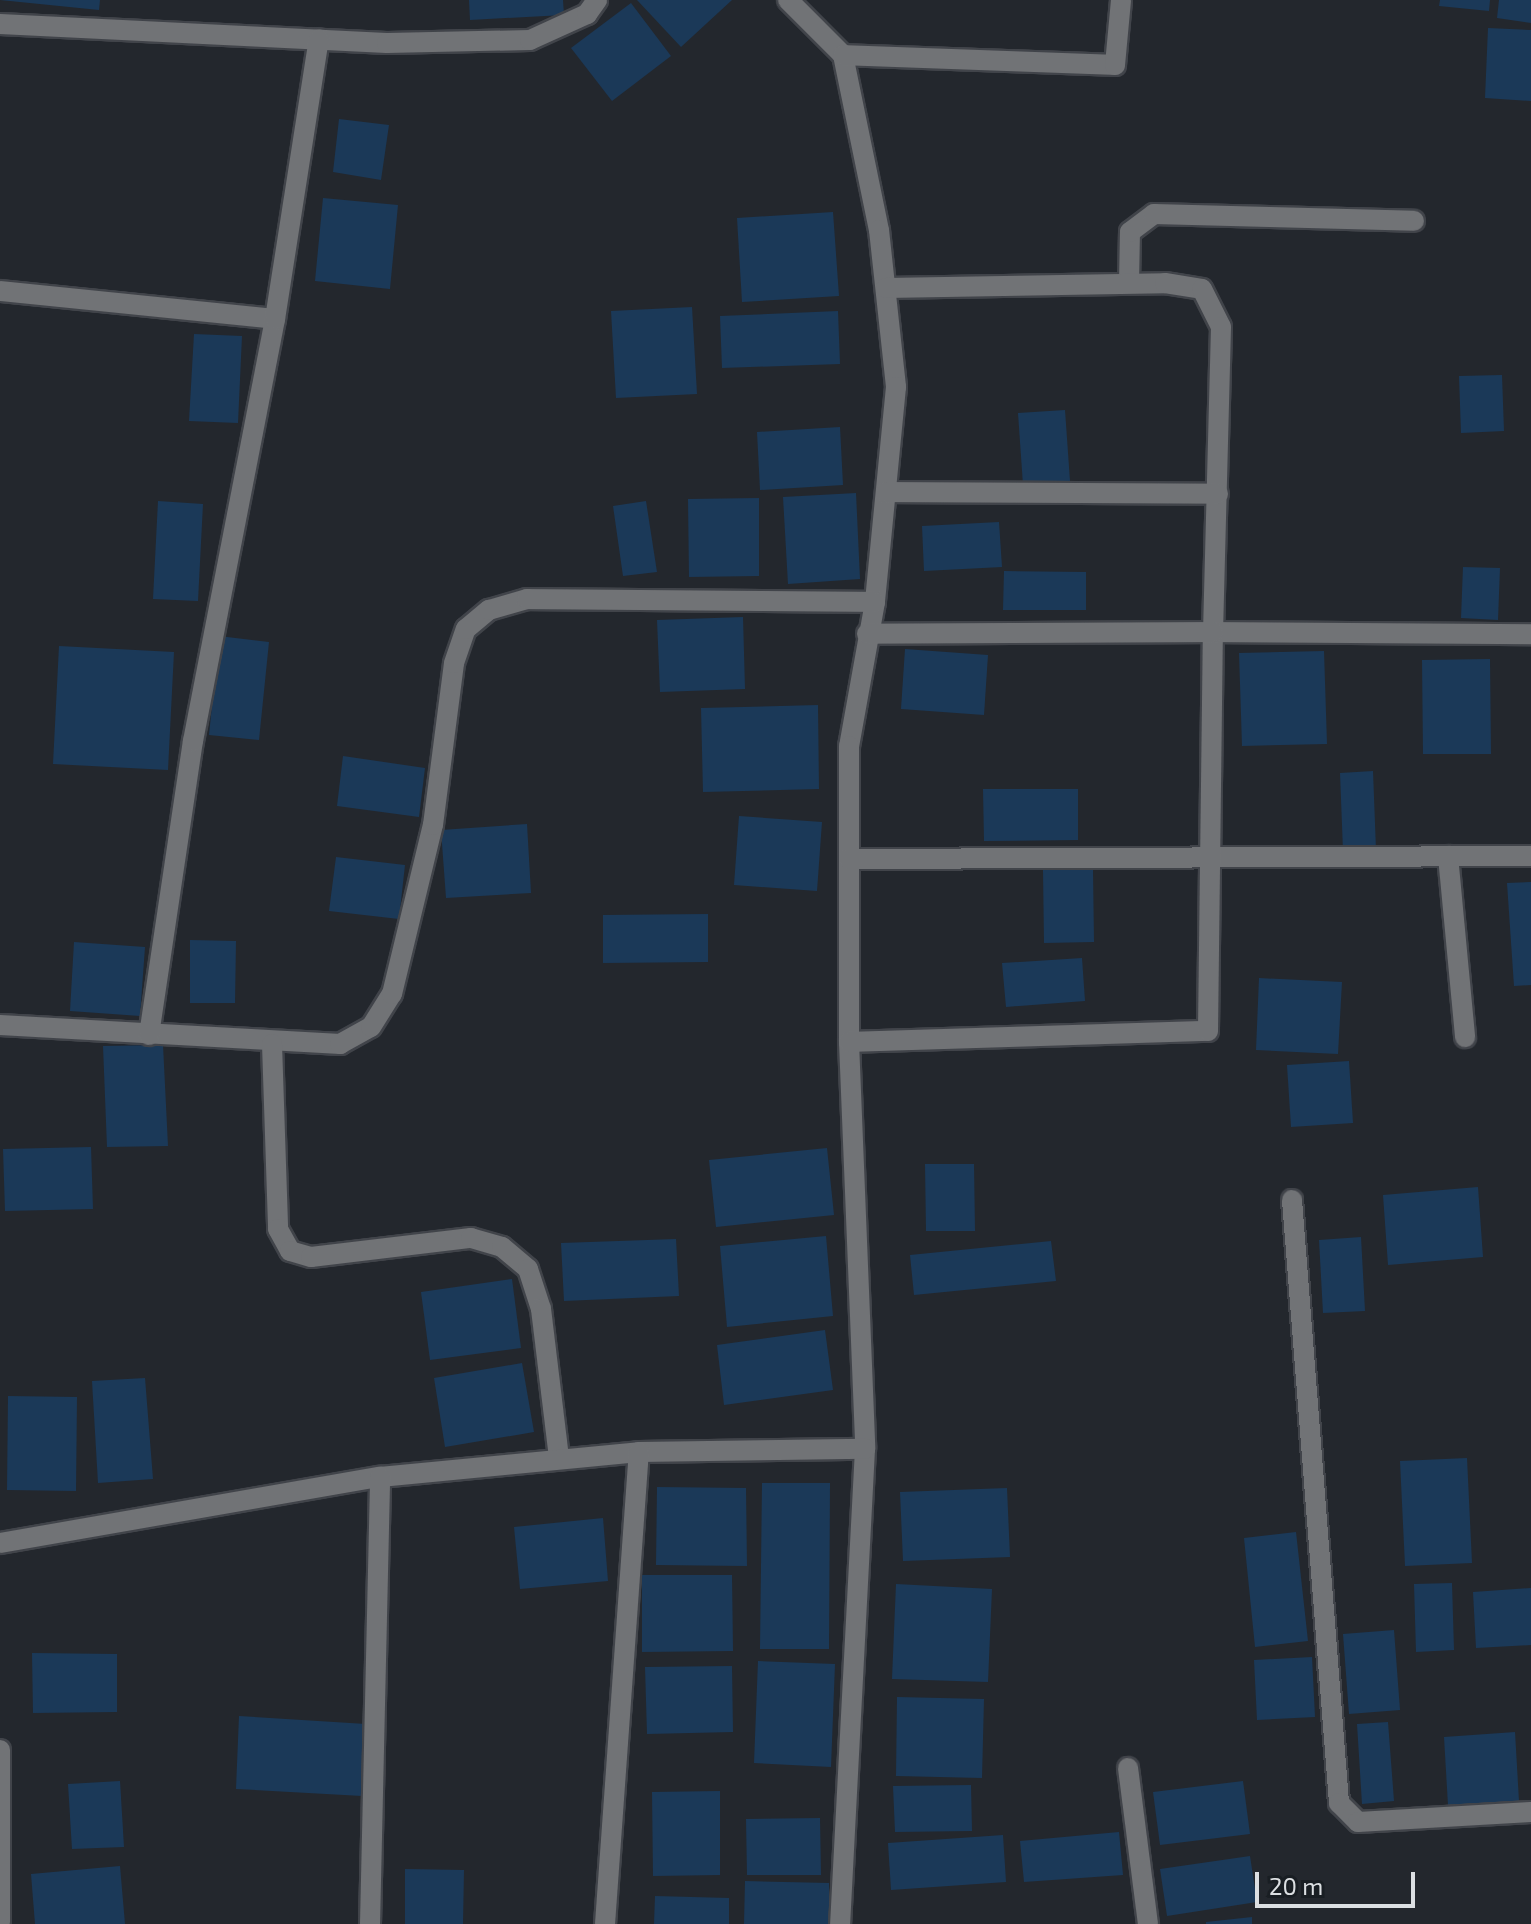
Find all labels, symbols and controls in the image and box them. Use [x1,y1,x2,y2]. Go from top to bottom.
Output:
scale bar [1259,1856,1419,1906]
text: 20 m [1269,1871,1323,1900]

